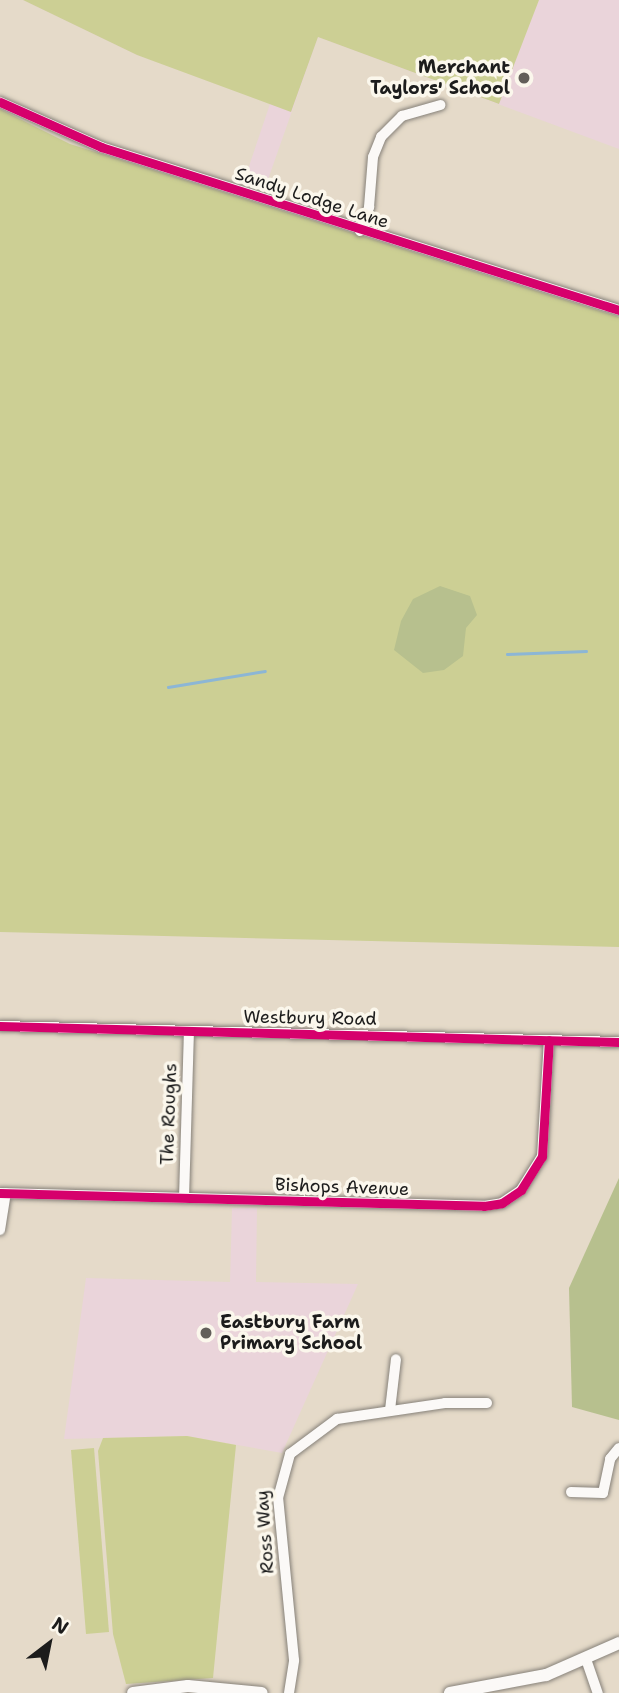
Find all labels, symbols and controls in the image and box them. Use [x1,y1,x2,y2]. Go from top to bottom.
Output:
place label: Merchant Taylors' School [370,57,510,100]
marker: Merchant Taylors' School [516,70,532,86]
street label: Sandy Lodge Lane [232,163,392,233]
street label: Westbury Road [243,1006,377,1030]
street label: The Roughs [156,1063,182,1165]
street label: Bishops Avenue [274,1174,410,1200]
place label: Eastbury Farm Primary School [220,1312,362,1354]
marker: Eastbury Farm Primary School [198,1325,214,1341]
street label: Ross Way [251,1489,279,1575]
north arrow [14,1609,84,1679]
text: N [47,1611,73,1640]

